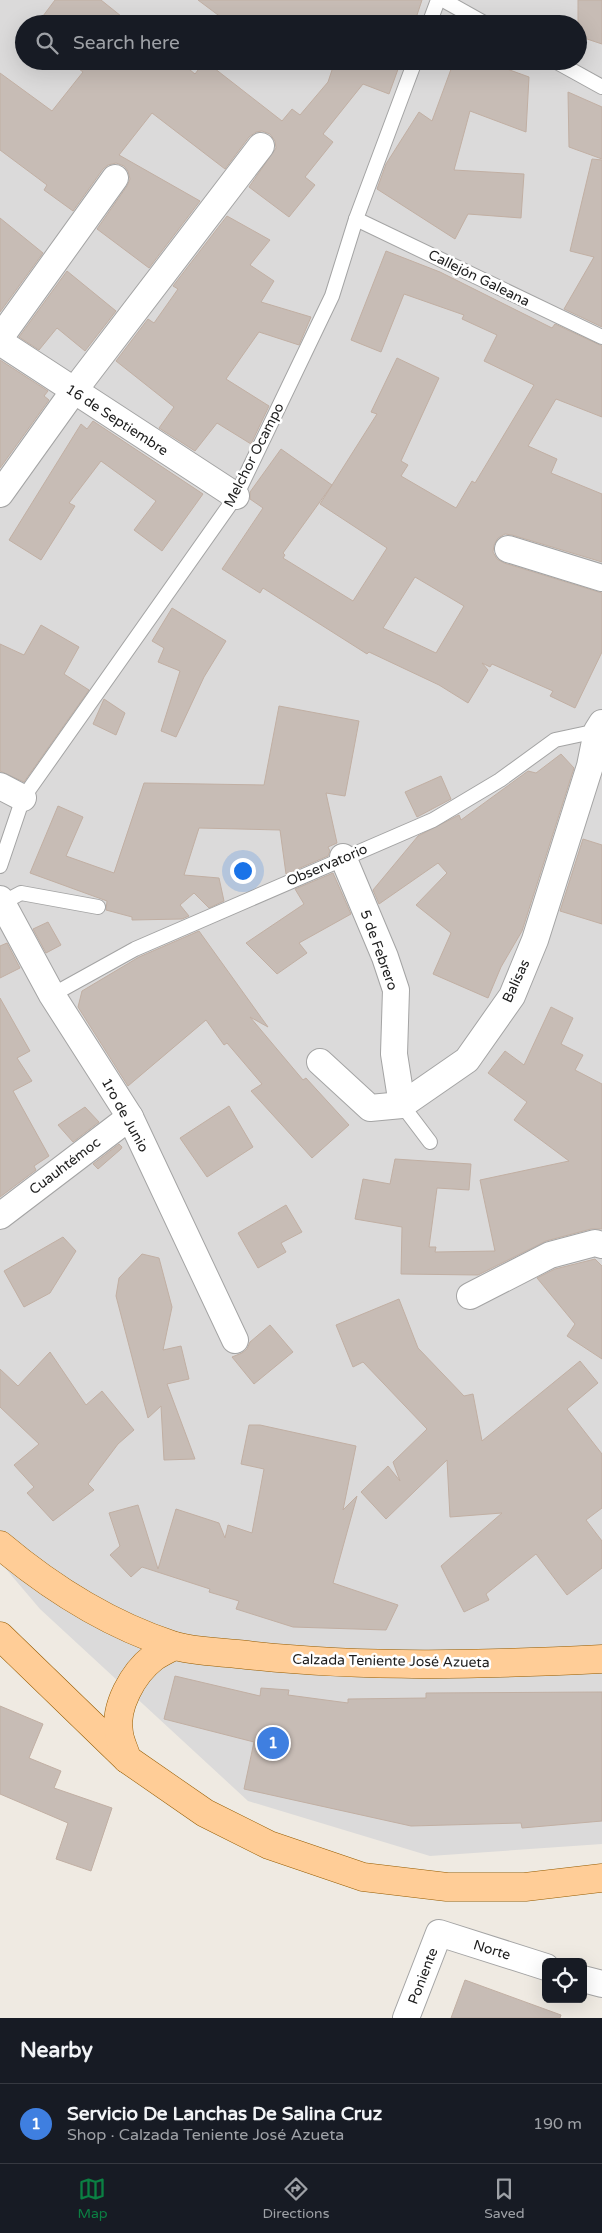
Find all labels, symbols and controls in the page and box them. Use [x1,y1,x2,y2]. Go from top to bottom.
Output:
search box [15,15,587,70]
icon: search [33,29,61,57]
text: Search here [73,32,180,54]
street label: Callejón Galeana [425,246,533,310]
street label: 16 de Septiembre [63,381,171,459]
street label: Melchor Ocampo [220,400,288,510]
street label: Observatorio [284,840,370,890]
your location [230,858,256,884]
street label: 5 de Febrero [357,907,401,993]
street label: Balisas [499,956,534,1005]
street label: 1ro de Junio [98,1075,152,1155]
street label: Cuauhtémoc [26,1134,104,1198]
street label: Calzada Teniente José Azueta [292,1651,490,1671]
pin: 1 [257,1724,289,1762]
street label: Norte [471,1936,513,1964]
street label: Poniente [404,1945,442,2007]
map controls [542,1958,587,2003]
button: locate [542,1958,587,2003]
text: Nearby [20,2038,93,2063]
text: Servicio De Lanchas De Salina Cruz [67,2103,382,2125]
text: 1 [31,2114,41,2134]
text: 190 m [533,2114,582,2134]
text: Shop · Calzada Teniente José Azueta [67,2125,344,2145]
tab: Map [77,2175,108,2222]
tab: Directions [262,2175,329,2222]
tab: Saved [484,2175,525,2222]

